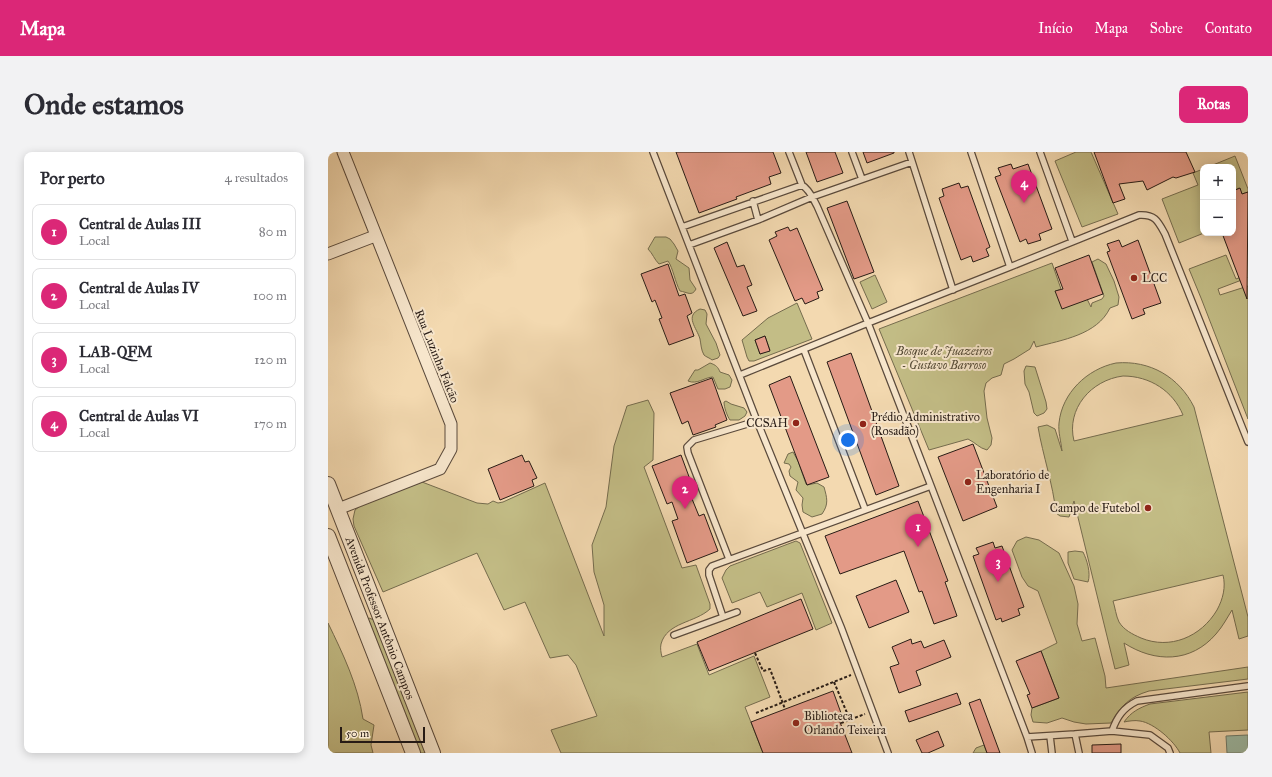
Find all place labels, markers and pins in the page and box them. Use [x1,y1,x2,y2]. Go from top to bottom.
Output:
pin: 4 [1011,170,1037,203]
place label: LCC [1142,271,1167,285]
marker: LCC [1129,273,1139,283]
place label: Prédio Administrativo (Rosadão) [871,410,980,438]
place label: CCSAH [746,416,788,430]
marker: CCSAH [791,418,801,428]
marker: Prédio Administrativo (Rosadão) [858,419,868,429]
place label: Laboratório de Engenharia I [976,468,1049,497]
pin: 2 [672,476,698,509]
marker: Laboratório de Engenharia I [963,477,973,487]
place label: Campo de Futebol [1050,501,1141,515]
marker: Campo de Futebol [1143,503,1153,513]
pin: 1 [905,514,931,547]
pin: 3 [985,549,1011,582]
place label: Biblioteca Orlando Teixeira [804,709,887,737]
marker: Biblioteca Orlando Teixeira [791,718,801,728]

